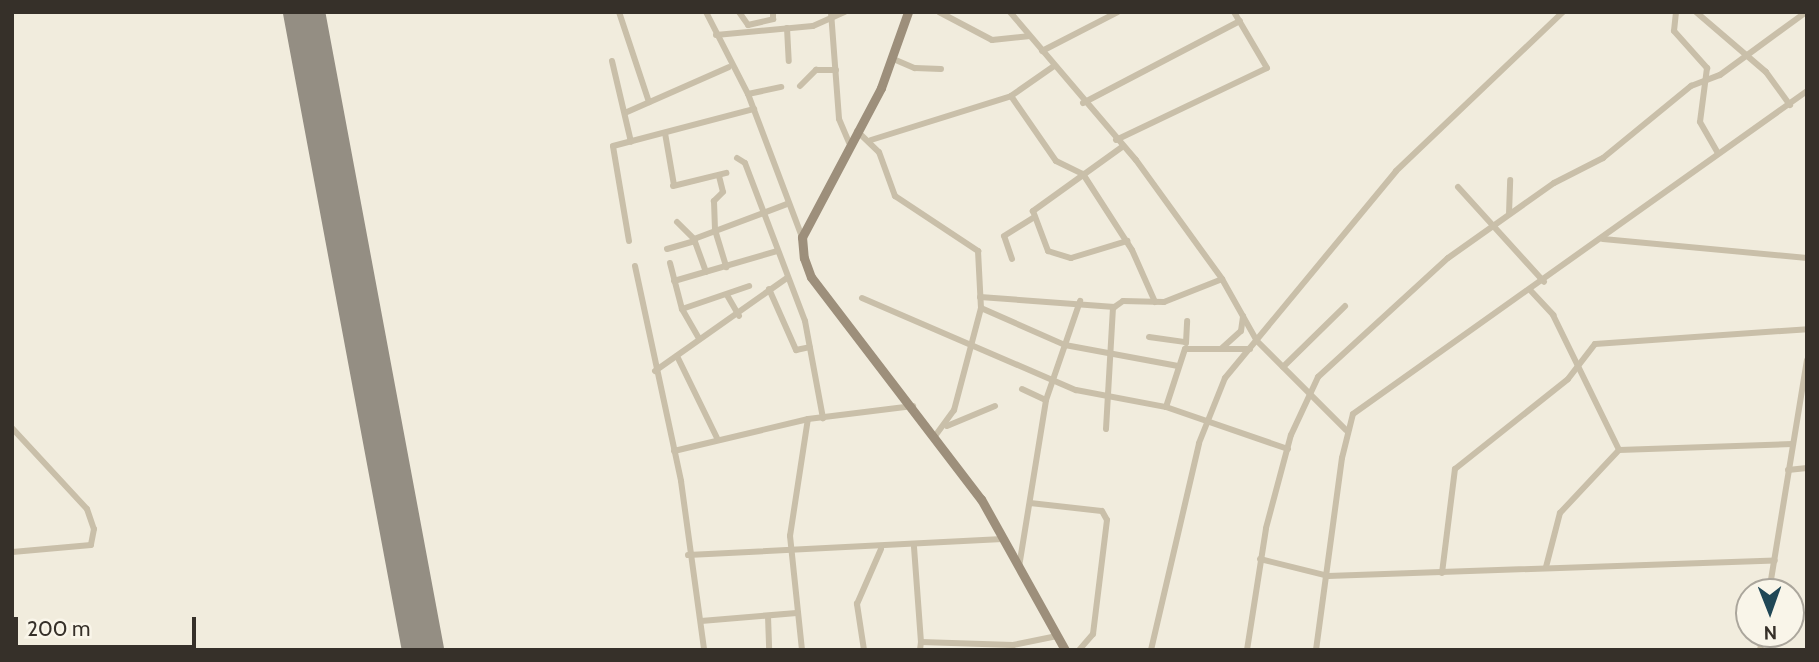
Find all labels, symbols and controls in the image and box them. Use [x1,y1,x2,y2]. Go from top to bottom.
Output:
north arrow [1735,578,1805,648]
scale bar [18,602,200,646]
text: 200 m [27,616,90,641]
text: N [1763,621,1777,644]

